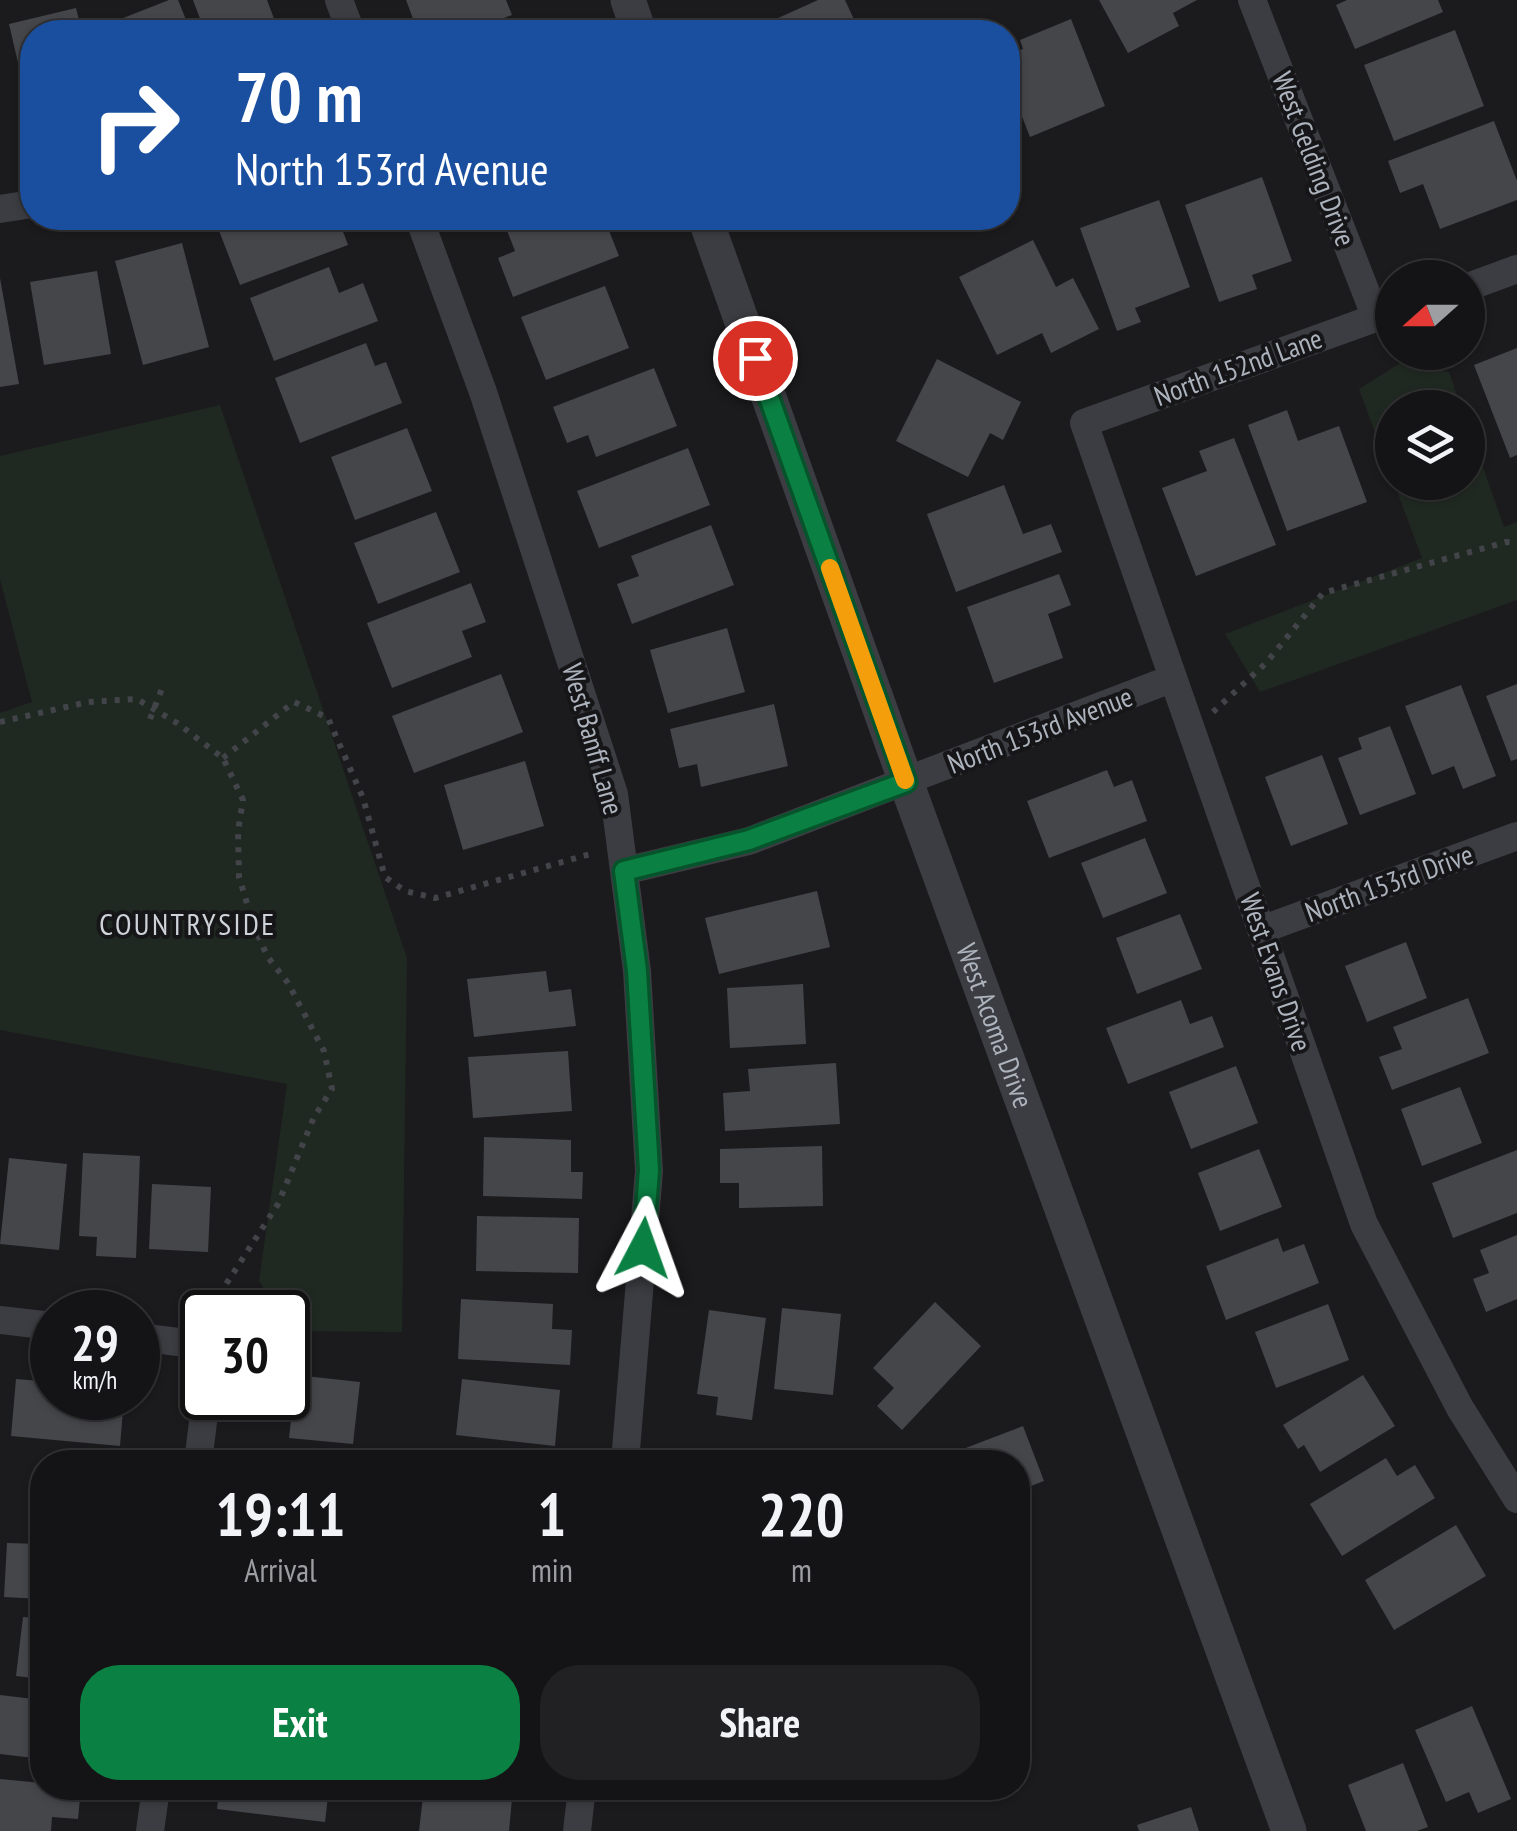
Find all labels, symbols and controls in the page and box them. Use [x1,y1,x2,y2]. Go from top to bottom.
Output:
text: 70 m [235,51,363,141]
icon: right [70,60,200,190]
street label: West Gelding Drive [1264,66,1365,251]
text: North 153rd Avenue [235,139,548,197]
north arrow [1375,260,1485,370]
map controls [1375,260,1485,500]
pin [713,316,798,401]
street label: North 152nd Lane [1149,319,1327,414]
icon: arrive [728,331,783,386]
button: layers [1375,390,1485,500]
street label: West Banff Lane [554,659,633,819]
street label: North 153rd Avenue [942,677,1138,782]
street label: North 153rd Drive [1300,835,1478,930]
street label: West Evans Drive [1232,888,1321,1056]
district label: COUNTRYSIDE [99,904,277,943]
street label: West Acoma Drive [948,938,1042,1113]
position arrow [591,1196,695,1300]
speed limit sign: 30 [180,1290,310,1420]
text: 29 [71,1310,119,1375]
text: km/h [73,1364,117,1396]
text: 19:11 [216,1475,345,1553]
text: 1 [538,1475,566,1553]
text: 220 [758,1475,844,1553]
text: Arrival [244,1549,317,1591]
text: min [531,1549,573,1591]
text: m [791,1549,812,1591]
button: Exit [80,1665,520,1780]
button: Share [540,1665,980,1780]

